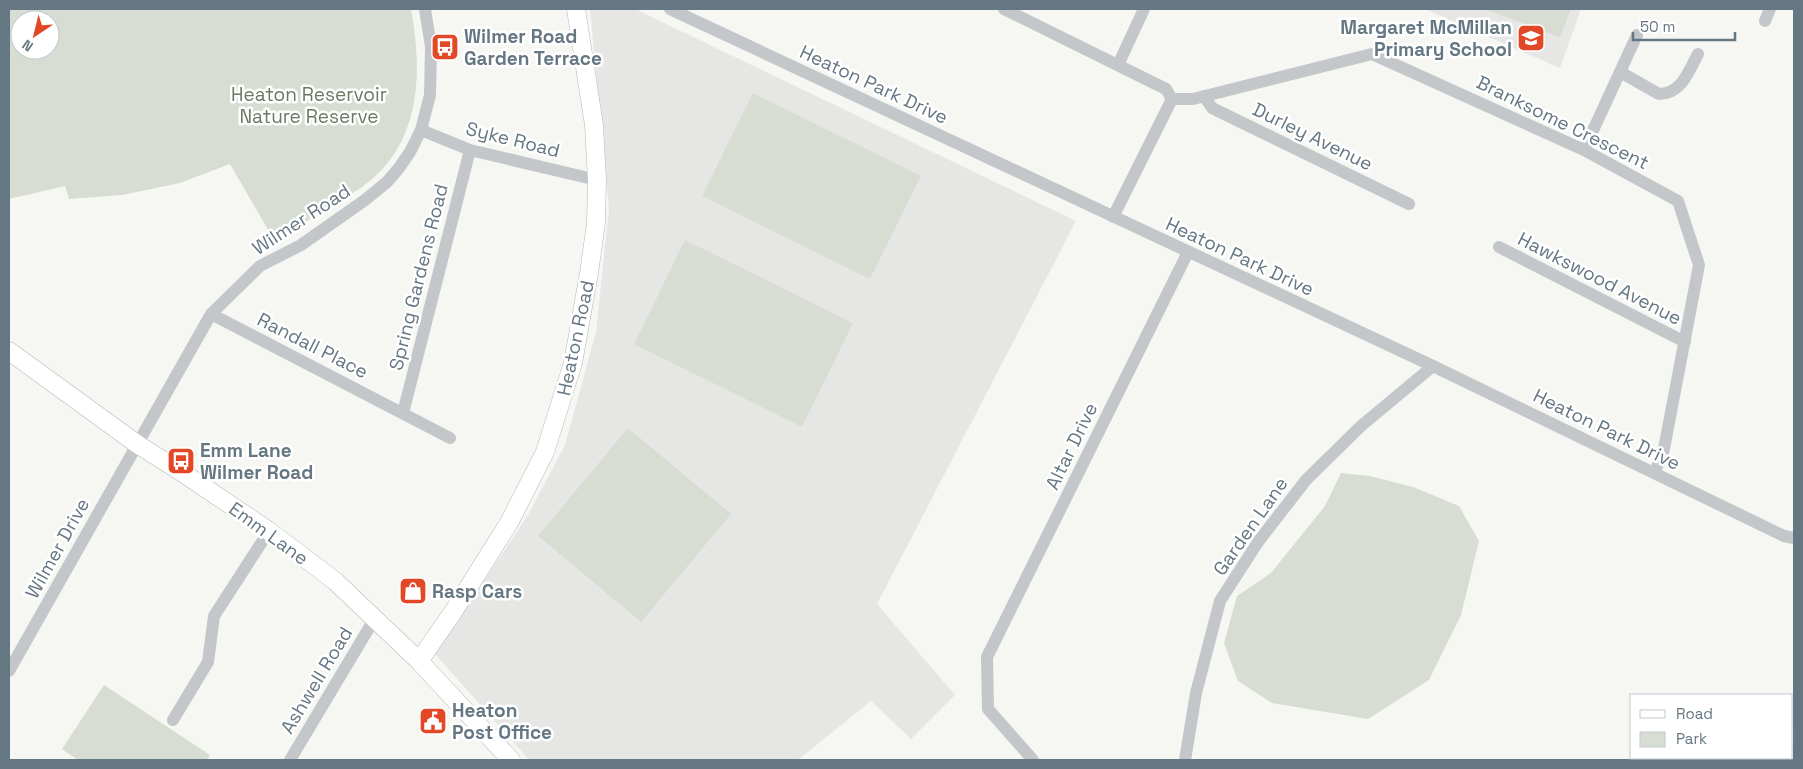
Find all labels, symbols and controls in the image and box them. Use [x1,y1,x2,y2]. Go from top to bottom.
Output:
north arrow [10,10,60,60]
scale bar [1633,10,1736,42]
place label: Margaret McMillan Primary School [1340,15,1512,62]
text: 50 m [1640,17,1675,36]
school or university icon: Margaret McMillan Primary School [1516,23,1546,53]
place label: Wilmer Road Garden Terrace [464,24,602,71]
bus stop icon: Wilmer Road Garden Terrace [430,32,460,62]
text: N [19,36,37,56]
street label: Heaton Park Drive [796,39,952,130]
street label: Branksome Crescent [1472,70,1653,175]
park label: Heaton Reservoir Nature Reserve [231,82,387,129]
street label: Durley Avenue [1249,97,1377,176]
street label: Syke Road [463,116,562,163]
street label: Wilmer Road [247,178,355,260]
street label: Spring Gardens Road [383,181,454,373]
street label: Heaton Park Drive [1162,211,1318,302]
street label: Hawkswood Avenue [1514,226,1686,331]
street label: Heaton Road [551,278,600,398]
street label: Randall Place [253,307,372,384]
street label: Heaton Park Drive [1529,383,1684,476]
street label: Altar Drive [1040,399,1103,494]
place label: Emm Lane Wilmer Road [200,438,313,485]
bus stop icon: Emm Lane Wilmer Road [166,446,196,476]
street label: Garden Lane [1207,472,1293,580]
street label: Wilmer Drive [20,494,95,603]
street label: Emm Lane [224,496,313,571]
shop icon: Rasp Cars [398,576,428,606]
place label: Rasp Cars [432,579,522,604]
street label: Ashwell Road [275,622,358,738]
legend [1630,694,1793,759]
place label: Heaton Post Office [452,698,552,745]
text: Road [1676,704,1713,723]
public building icon: Heaton Post Office [418,706,448,736]
text: Park [1676,729,1707,748]

